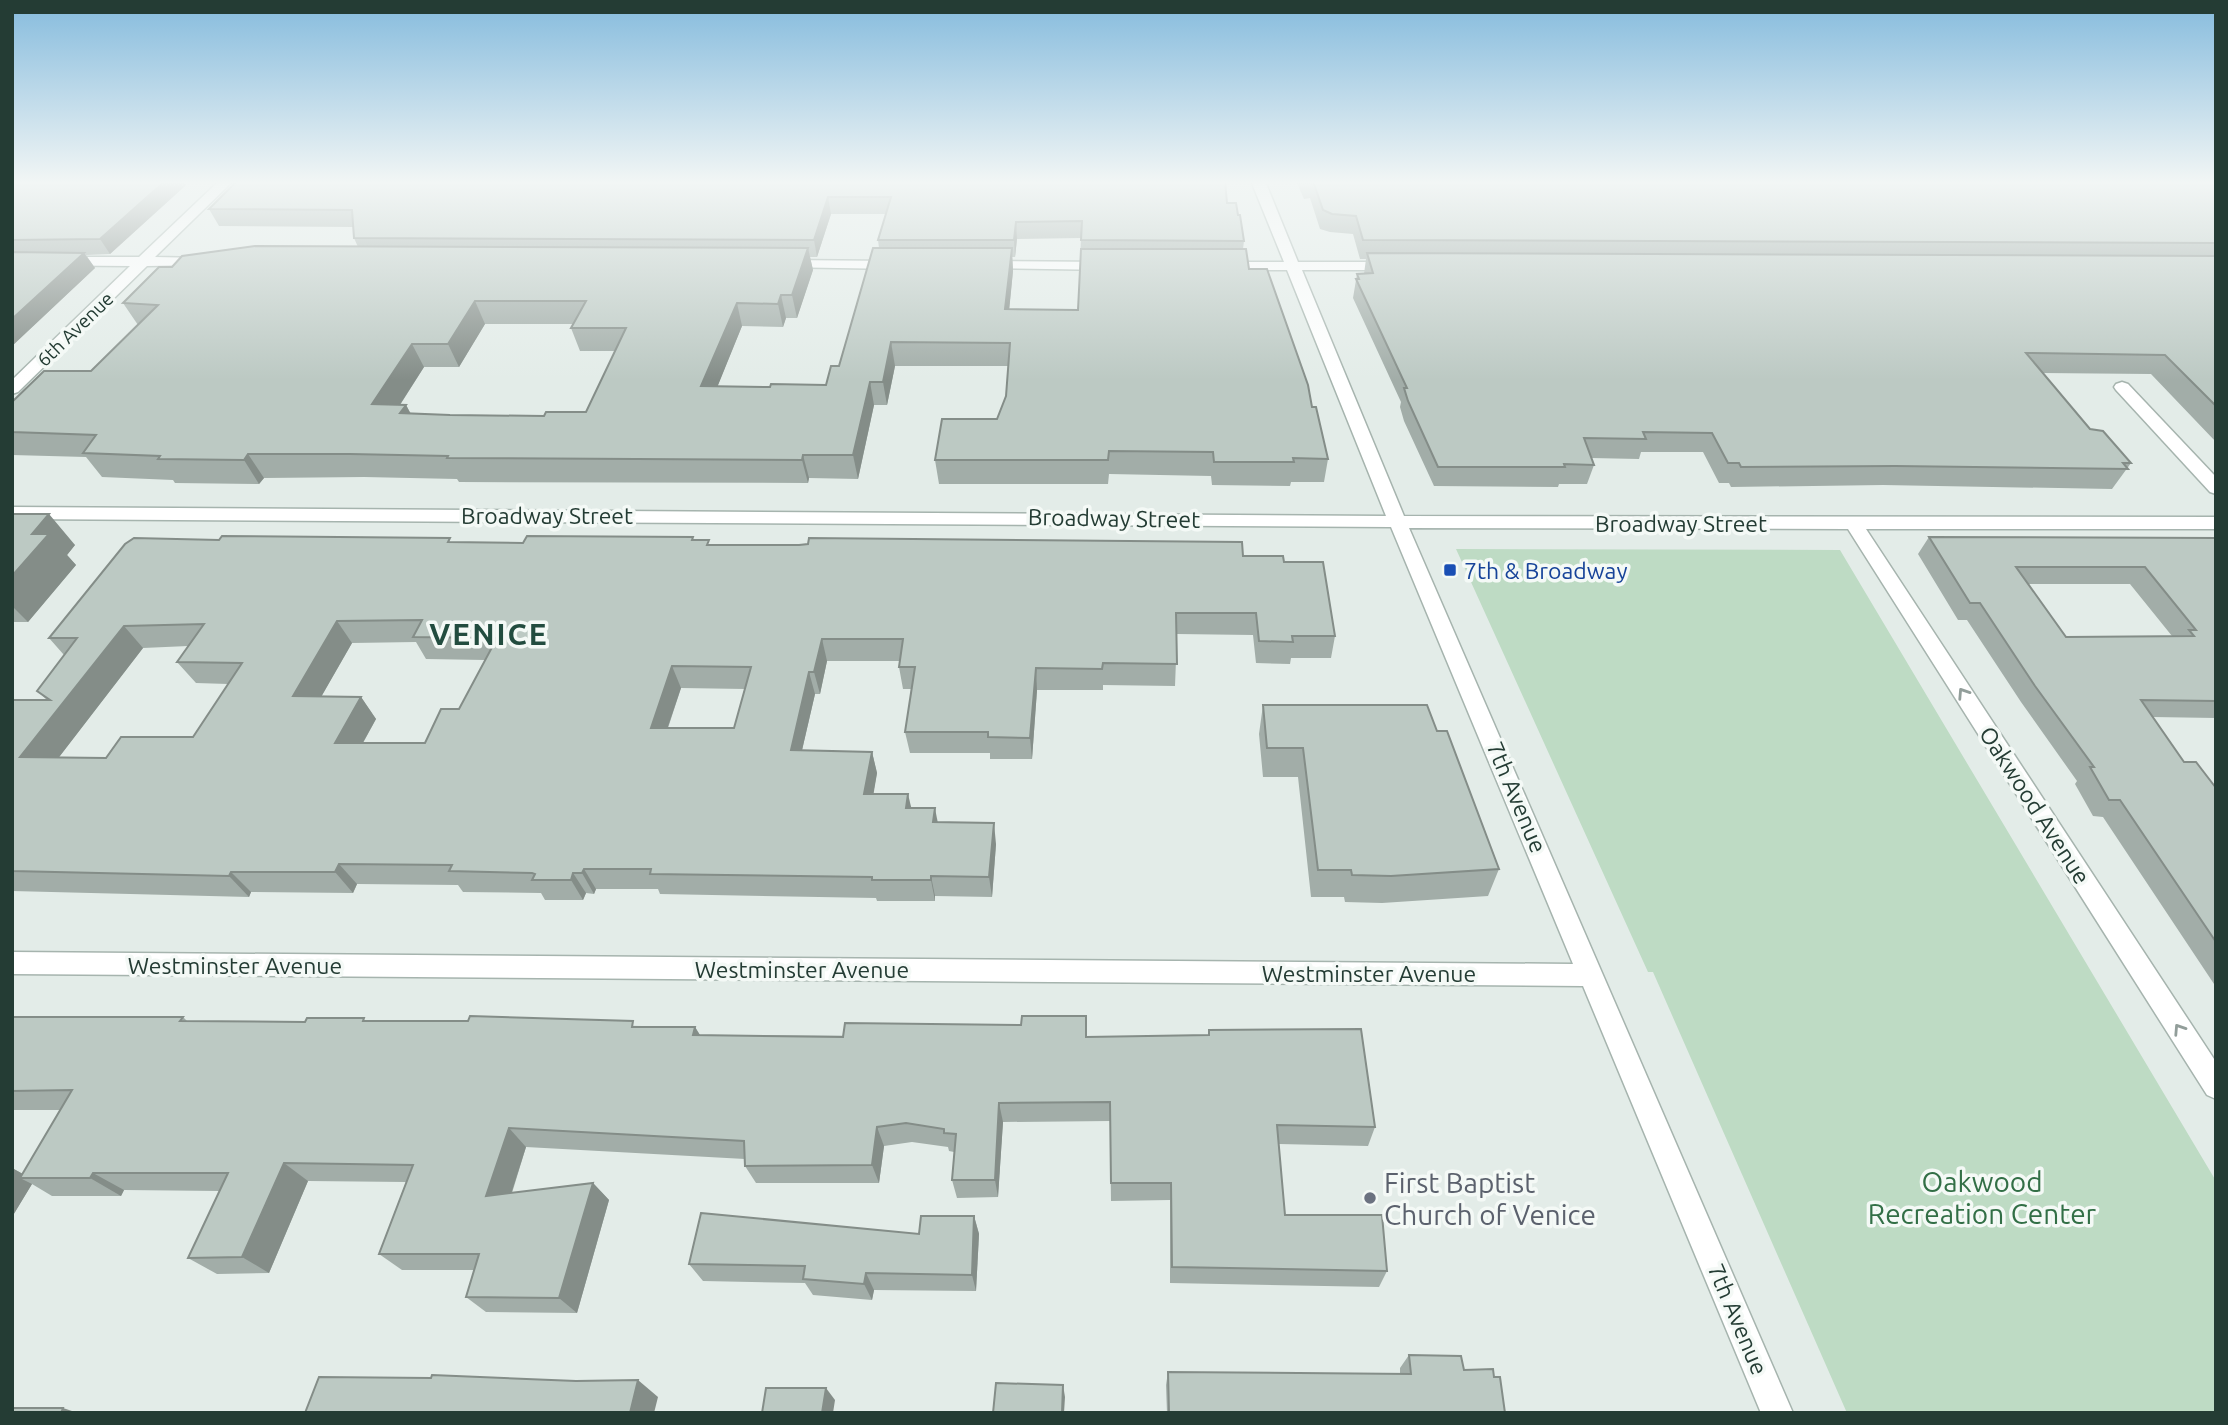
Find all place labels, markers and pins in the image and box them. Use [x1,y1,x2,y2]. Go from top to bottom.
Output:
place label: 7th & Broadway [1464,558,1627,583]
marker: 7th & Broadway [1442,562,1458,578]
place label: First Baptist Church of Venice [1384,1167,1596,1230]
marker: First Baptist Church of Venice [1362,1190,1378,1206]

